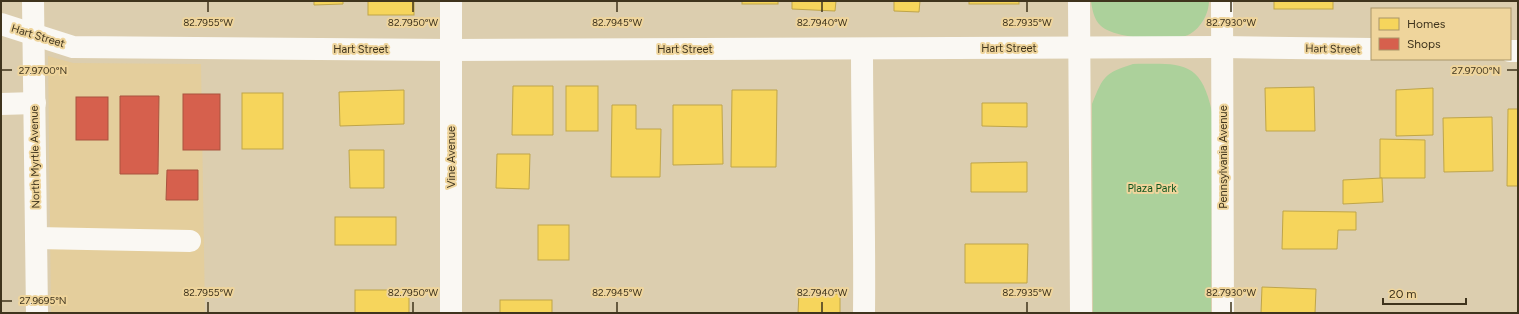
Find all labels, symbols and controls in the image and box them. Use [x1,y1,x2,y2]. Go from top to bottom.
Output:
legend [1371,8,1511,60]
text: 82.7955°W [183,16,233,29]
text: 82.7950°W [388,16,439,29]
text: 82.7945°W [592,16,642,29]
text: 82.7940°W [797,16,848,29]
text: 82.7935°W [1002,16,1052,29]
text: 82.7930°W [1206,16,1256,29]
text: Homes [1407,17,1446,31]
street label: Hart Street [10,22,66,50]
text: Shops [1407,37,1441,51]
street label: Hart Street [981,42,1037,55]
street label: Hart Street [1305,42,1361,56]
street label: Hart Street [333,43,389,56]
street label: Hart Street [657,43,713,56]
text: 27.9700°N [19,64,67,77]
text: 27.9700°N [1452,64,1500,77]
street label: North Myrtle Avenue [28,105,42,209]
street label: Pennsylvania Avenue [1217,105,1230,209]
street label: Vine Avenue [445,126,458,188]
park label: Plaza Park [1127,182,1177,195]
scale bar [1383,280,1466,306]
text: 82.7955°W [183,286,233,299]
text: 82.7950°W [388,286,439,299]
text: 82.7945°W [592,286,642,299]
text: 82.7940°W [797,286,848,299]
text: 82.7935°W [1002,286,1052,299]
text: 82.7930°W [1206,286,1256,299]
text: 20 m [1389,287,1417,301]
text: 27.9695°N [19,294,67,307]

